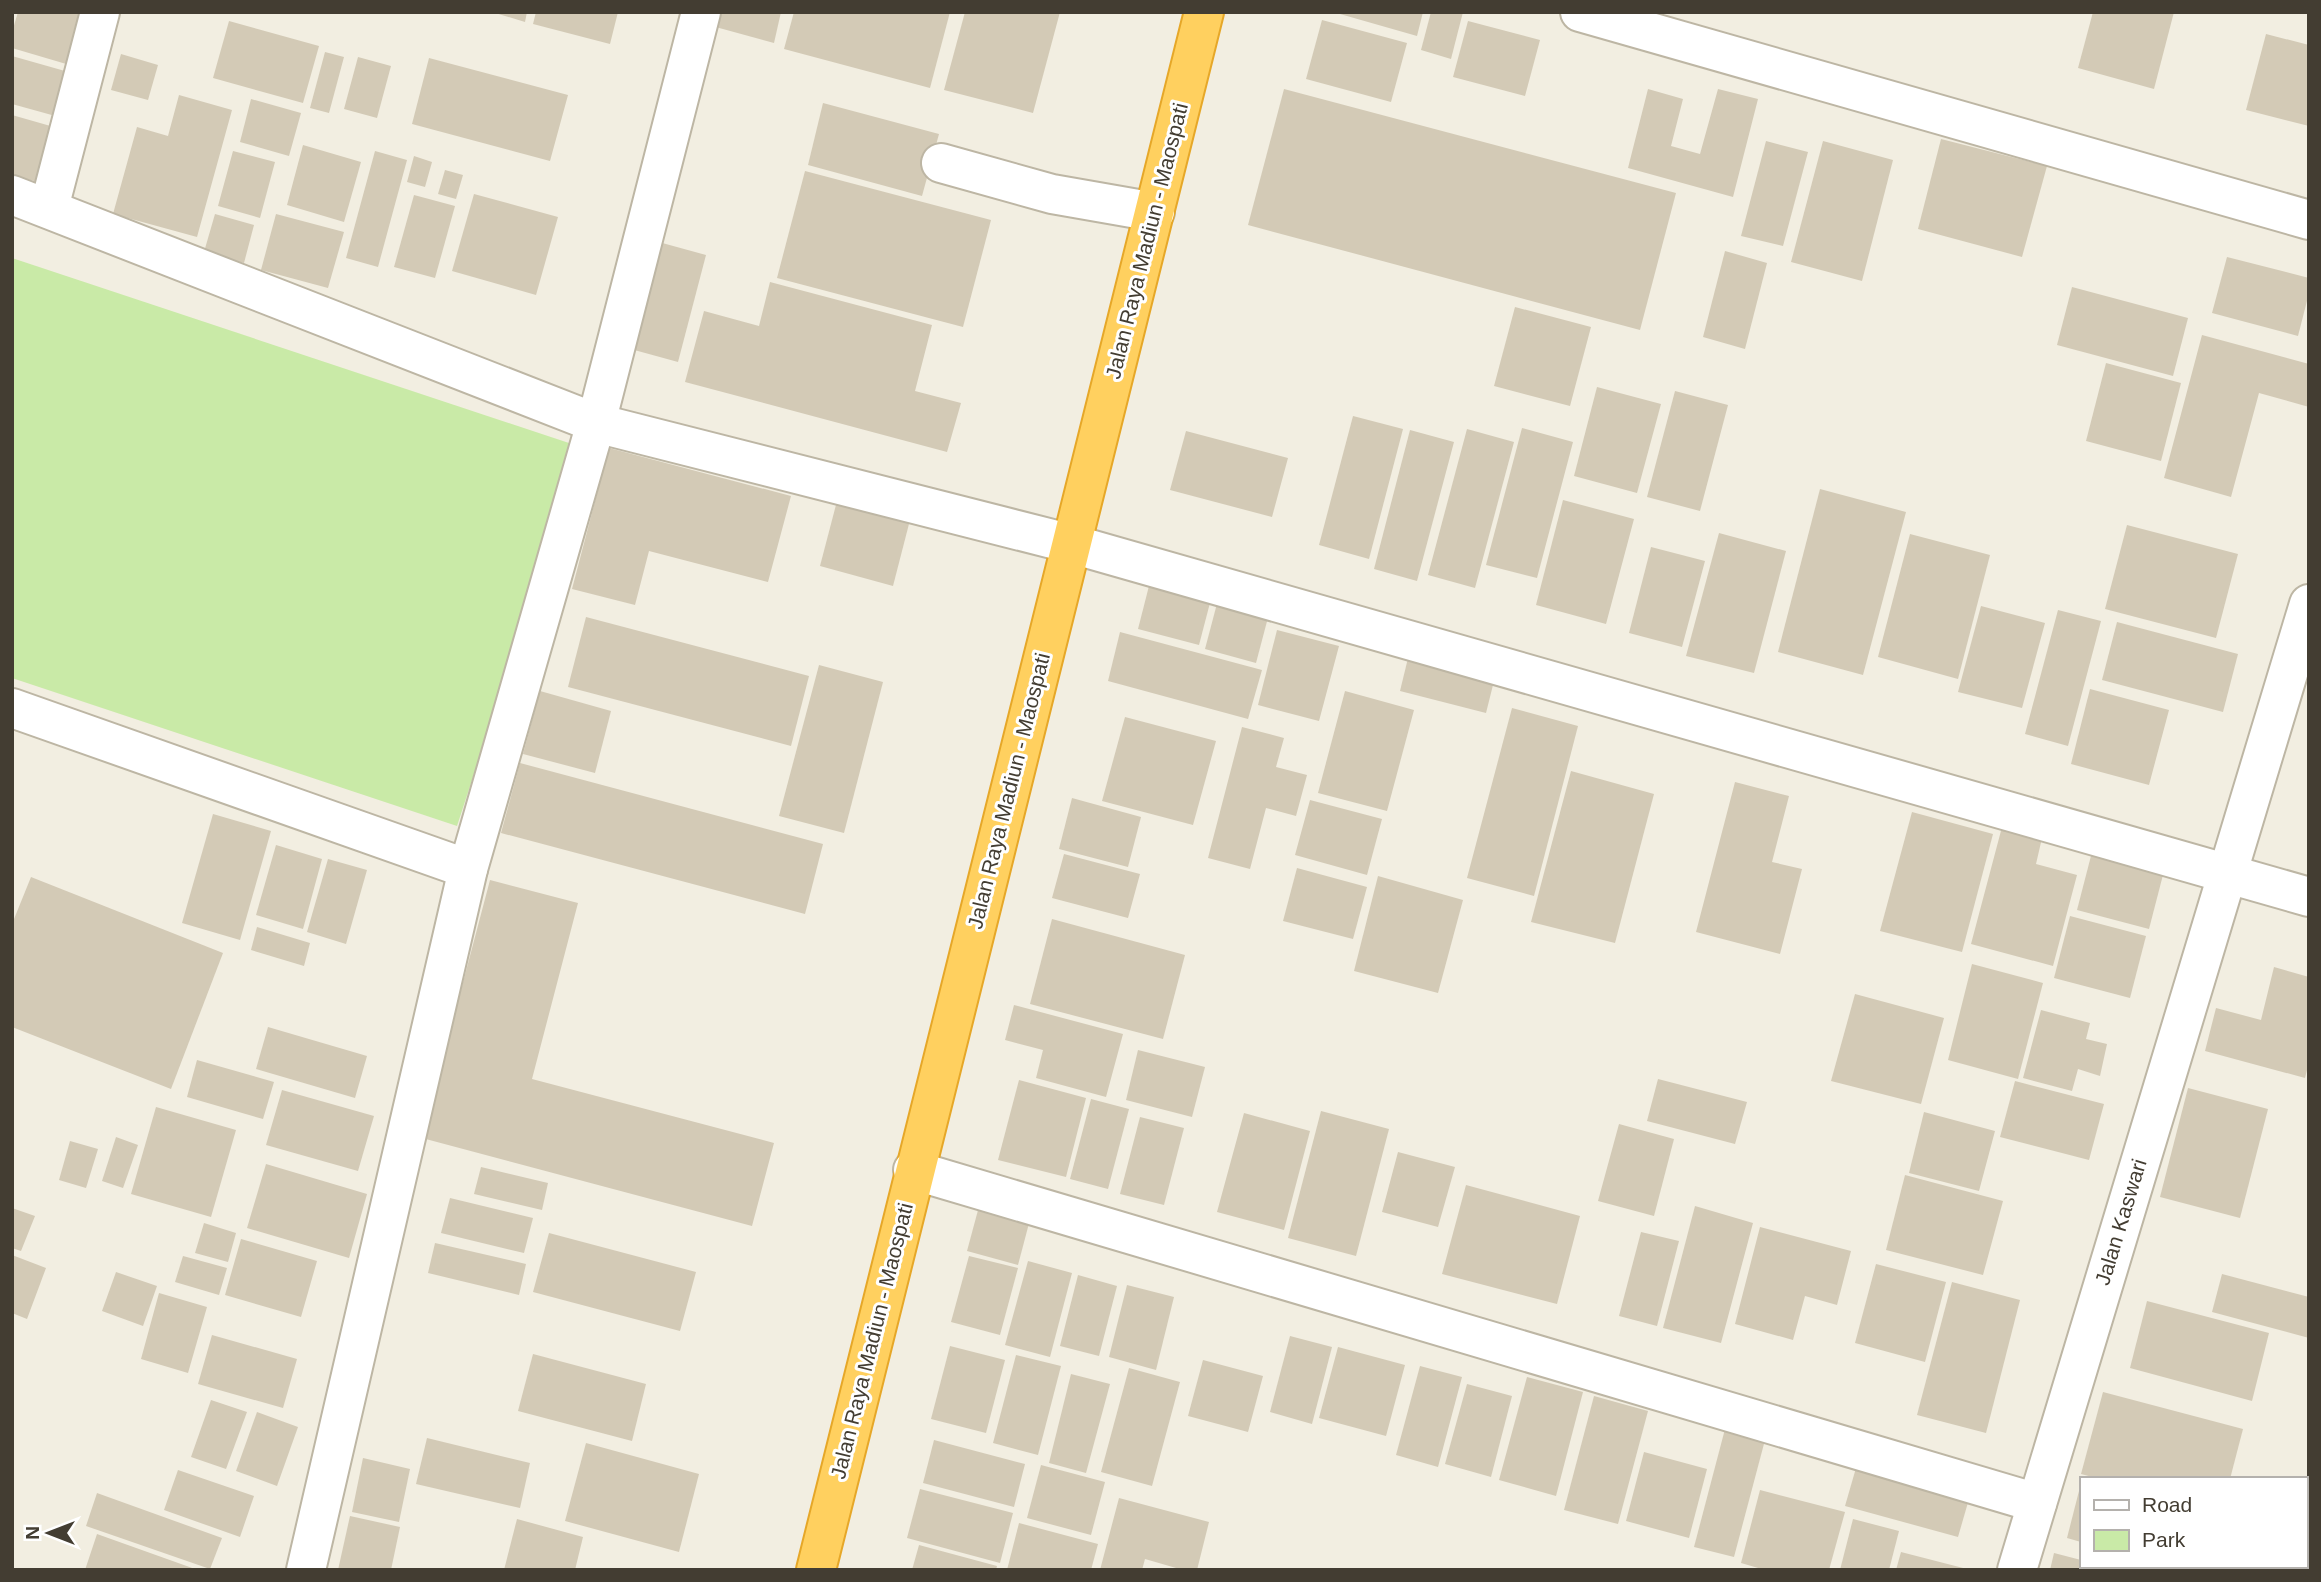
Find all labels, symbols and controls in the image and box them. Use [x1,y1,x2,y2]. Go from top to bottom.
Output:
street label: Jalan Raya Madiun - Maospati [1101,100,1192,381]
street label: Jalan Raya Madiun - Maospati [963,650,1054,931]
street label: Jalan Kaswari [2090,1156,2151,1288]
street label: Jalan Raya Madiun - Maospati [826,1200,917,1481]
legend [2080,1477,2307,1568]
text: Road [2142,1493,2192,1516]
north arrow [14,1498,84,1568]
text: N [22,1526,43,1540]
text: Park [2142,1528,2186,1551]

